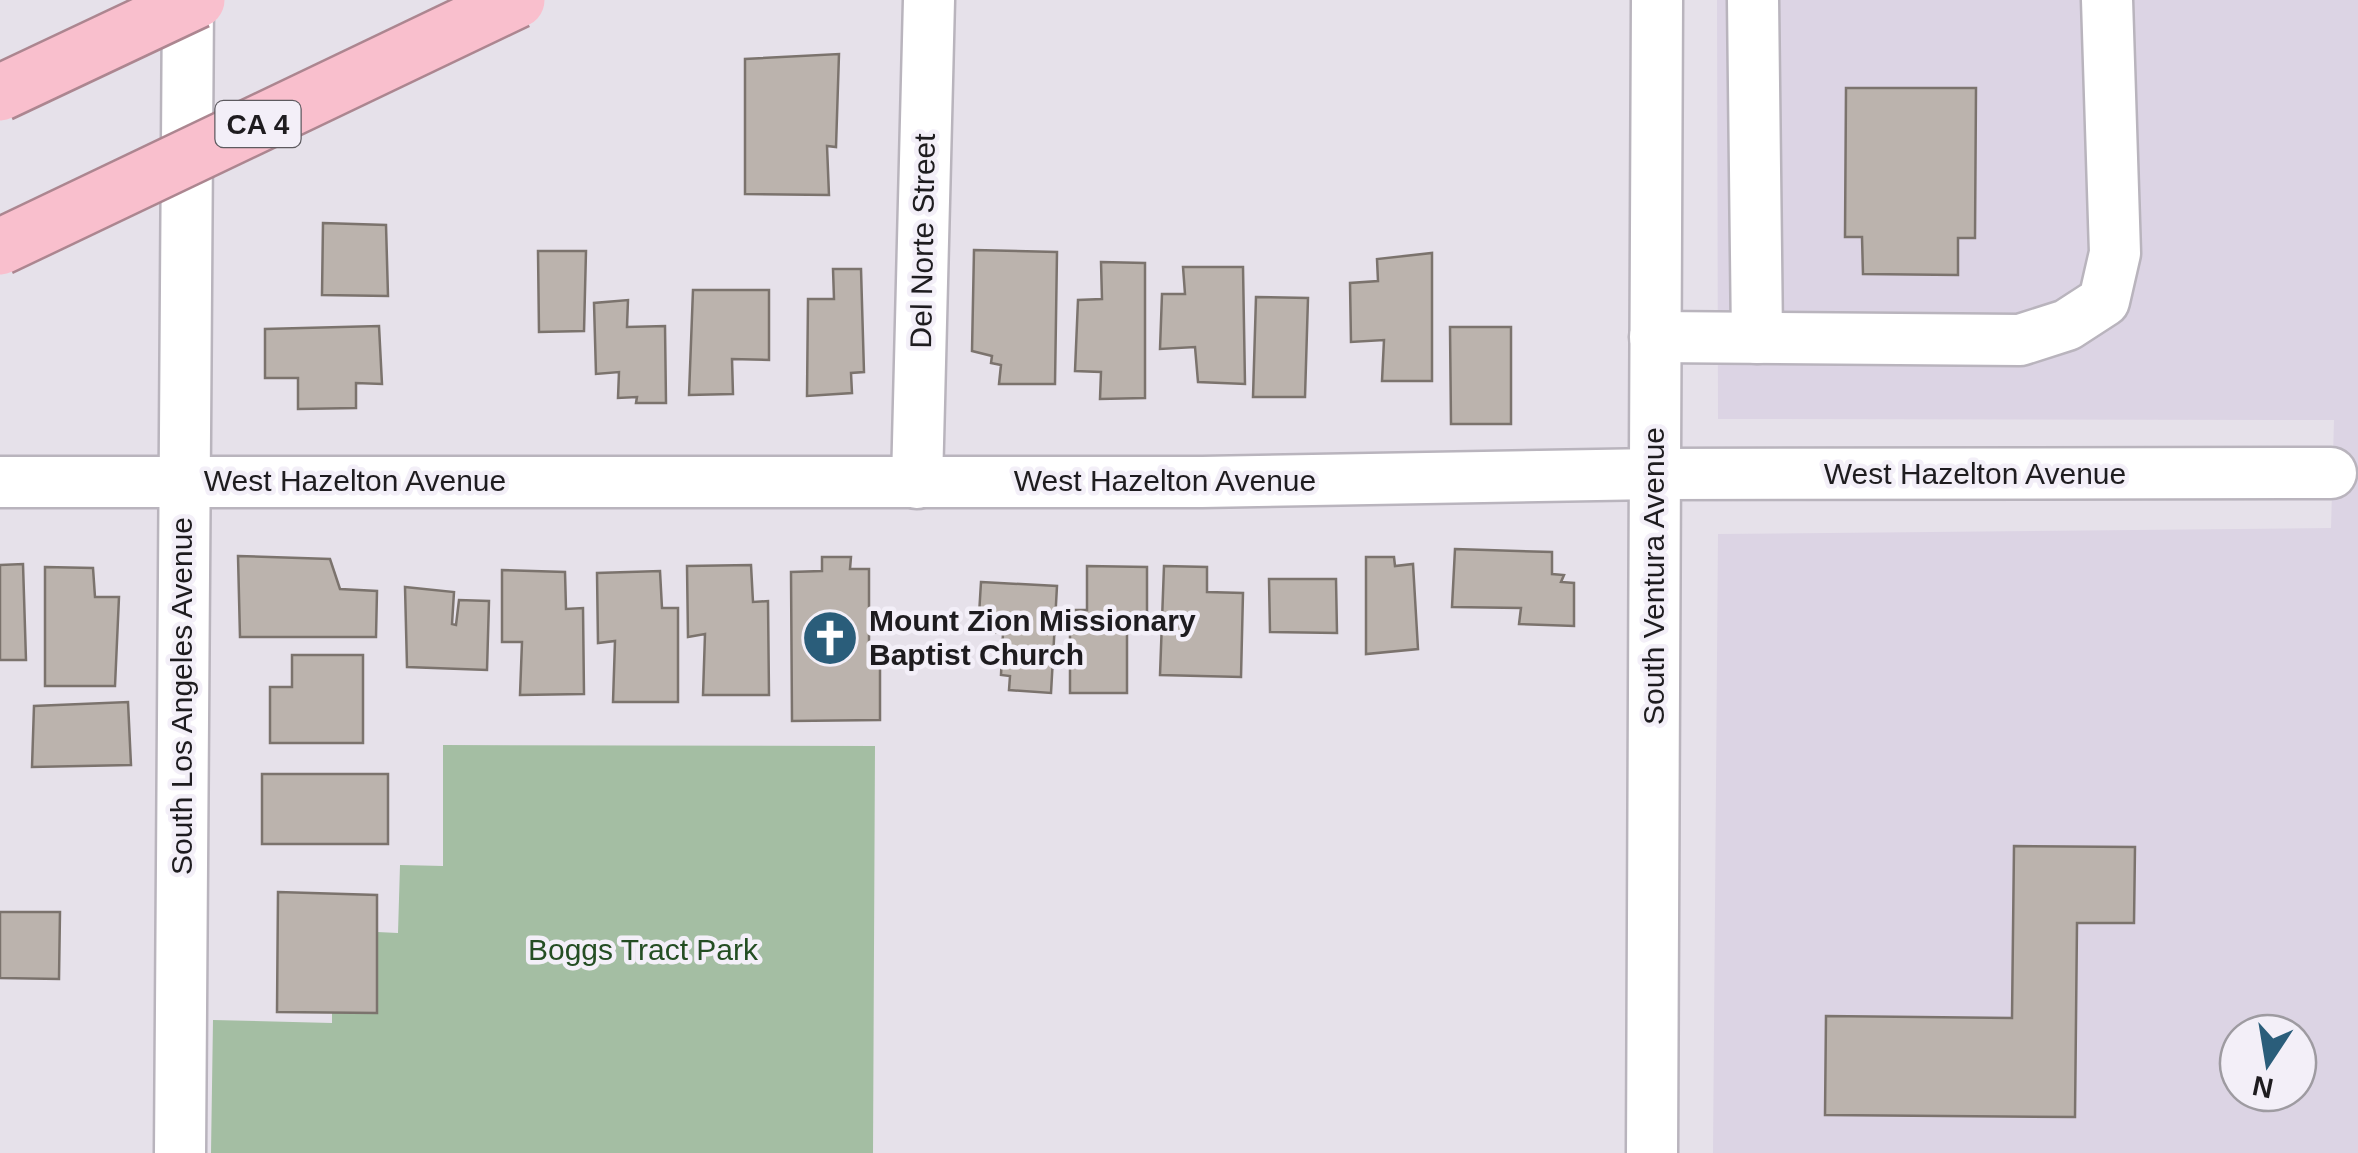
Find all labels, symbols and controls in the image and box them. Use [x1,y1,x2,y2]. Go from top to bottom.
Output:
road number: CA 4 [216,101,300,147]
street label: Del Norte Street [904,133,941,349]
street label: South Ventura Avenue [1637,427,1670,725]
street label: West Hazelton Avenue [1824,457,2126,490]
street label: West Hazelton Avenue [204,464,506,497]
street label: West Hazelton Avenue [1014,464,1316,497]
street label: South Los Angeles Avenue [165,517,198,875]
place label: Mount Zion Missionary Baptist Church [869,604,1196,671]
church icon: Mount Zion Missionary Baptist Church [800,608,860,668]
park label: Boggs Tract Park [528,933,759,966]
north arrow [2218,1013,2318,1113]
text: N [2250,1070,2276,1104]

